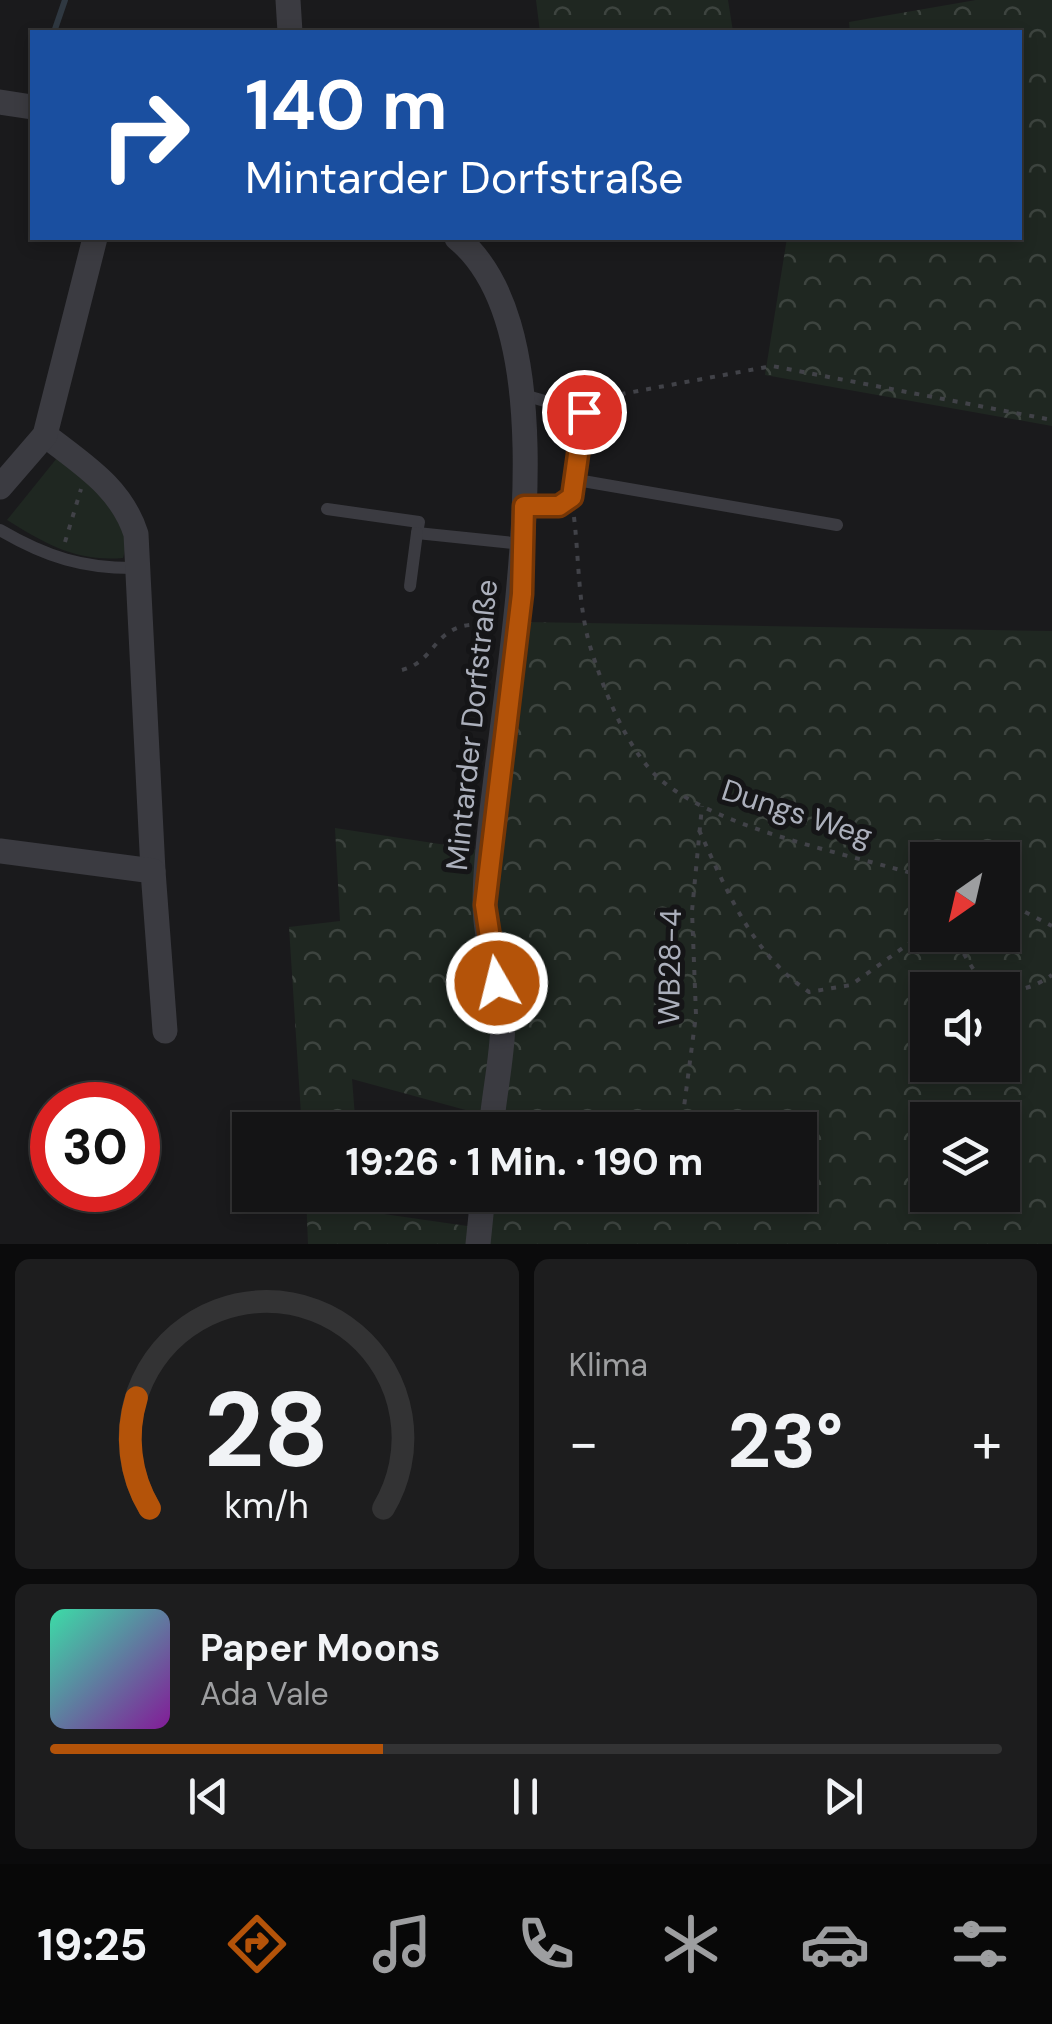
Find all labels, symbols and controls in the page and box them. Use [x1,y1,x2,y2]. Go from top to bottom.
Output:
text: 140 m [245,60,448,151]
icon: right [80,70,210,200]
text: Mintarder Dorfstraße [245,148,684,207]
pin [542,370,627,455]
icon: arrive [557,385,612,440]
street label: Mintarder Dorfstraße [437,578,506,872]
street label: Dungs Weg [717,770,877,855]
north arrow [910,842,1020,952]
map controls [910,842,1020,1212]
street label: WB28-4 [649,908,690,1026]
position arrow [445,931,549,1035]
button: sound [910,972,1020,1082]
speed limit sign: 30 [30,1082,160,1212]
button: layers [910,1102,1020,1212]
text: 19:26 · 1 Min. · 190 m [346,1137,703,1187]
text: Klima [569,1344,648,1386]
text: 28 [204,1363,329,1498]
text: 23° [727,1393,843,1490]
text: − [569,1407,599,1479]
text: + [972,1407,1002,1479]
text: km/h [225,1483,309,1529]
text: Paper Moons [200,1623,440,1673]
text: Ada Vale [200,1673,329,1715]
icon: previous [181,1769,236,1824]
icon: pause [498,1769,553,1824]
icon: next [816,1769,871,1824]
icon: directions [222,1909,292,1979]
icon: music [367,1909,437,1979]
icon: phone [511,1909,581,1979]
icon: climate [656,1909,726,1979]
icon: car [800,1909,870,1979]
icon: filters [945,1909,1015,1979]
text: 19:25 [37,1915,148,1974]

